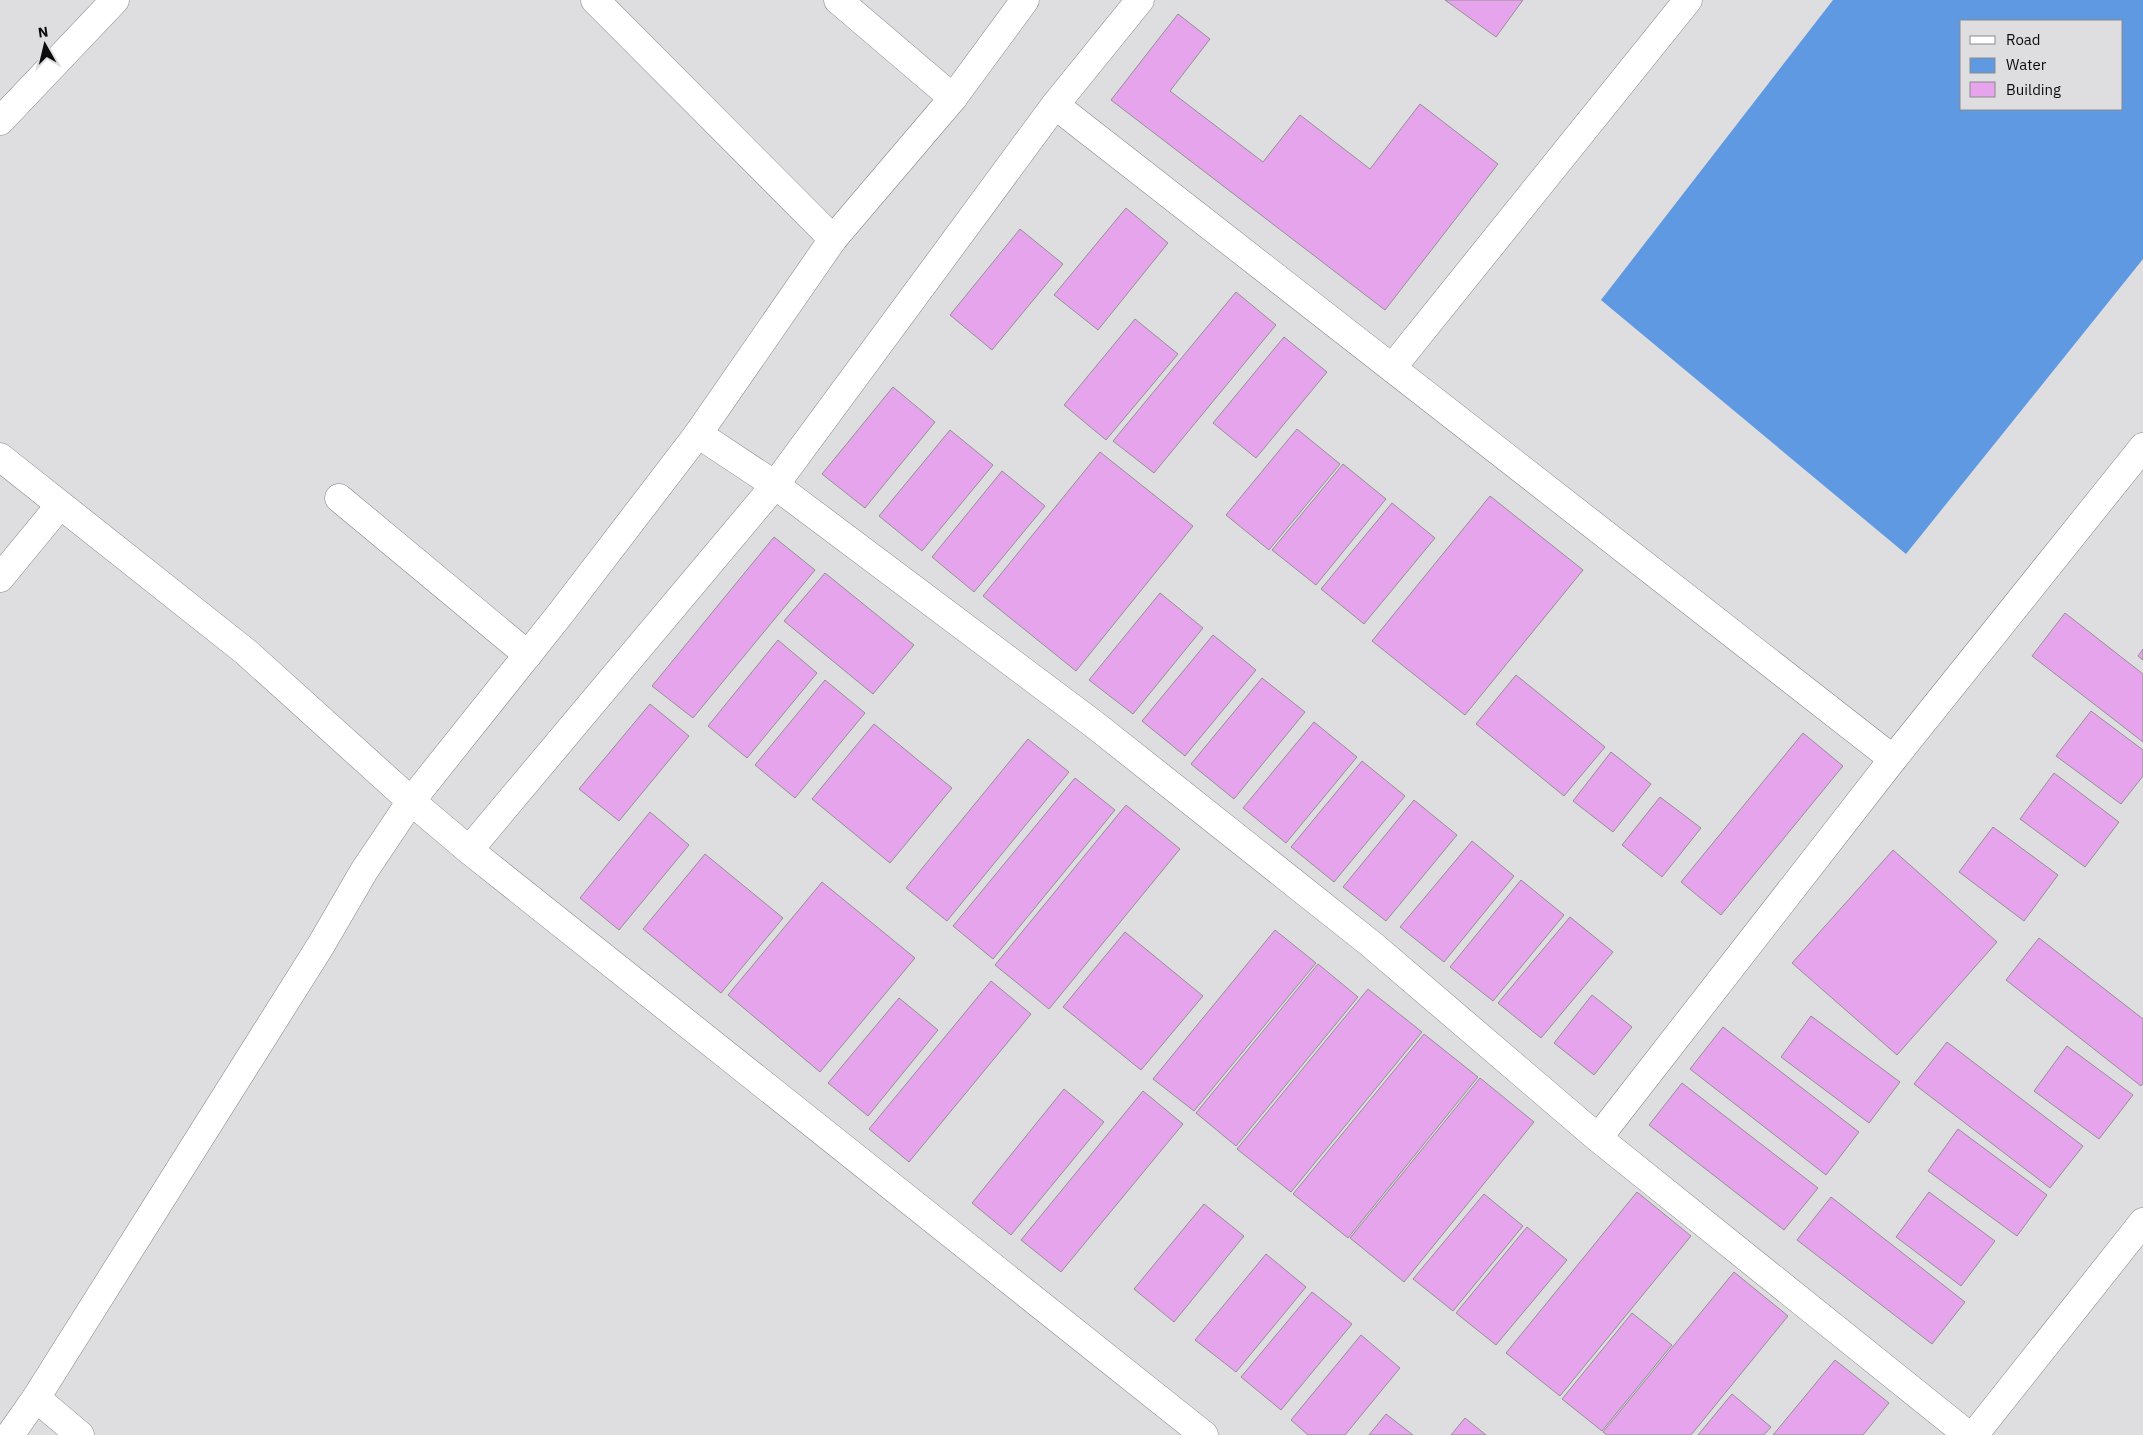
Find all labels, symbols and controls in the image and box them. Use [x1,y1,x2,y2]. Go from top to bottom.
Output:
north arrow [20,20,70,70]
legend [1960,20,2123,110]
text: N [37,23,49,42]
text: Road [2006,30,2041,49]
text: Water [2006,55,2047,74]
text: Building [2006,80,2061,99]

